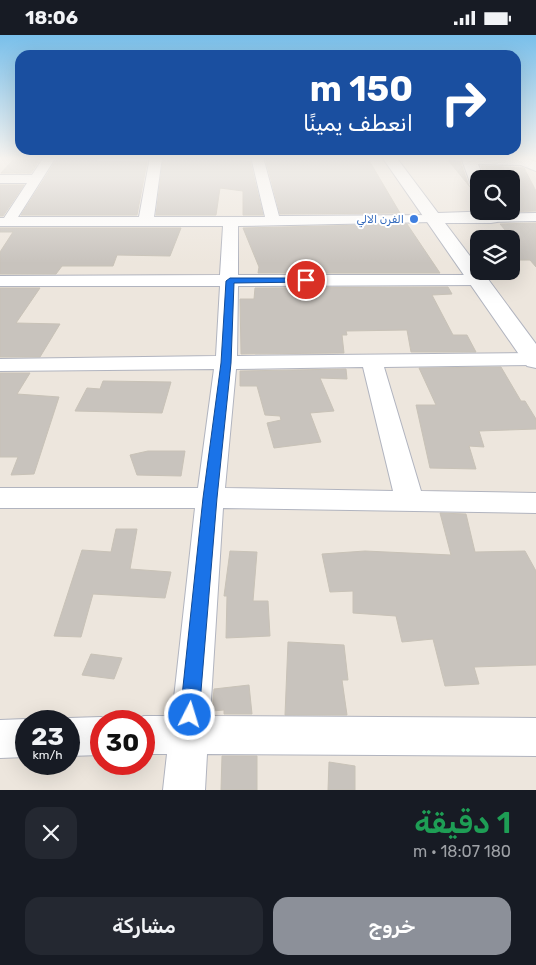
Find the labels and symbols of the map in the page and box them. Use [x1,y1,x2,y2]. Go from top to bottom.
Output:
place label: الفرن الالي [356,213,404,228]
marker: الفرن الالي [408,213,420,225]
pin [285,259,327,301]
position arrow [163,688,215,740]
speed limit sign: 30 [90,710,155,775]

